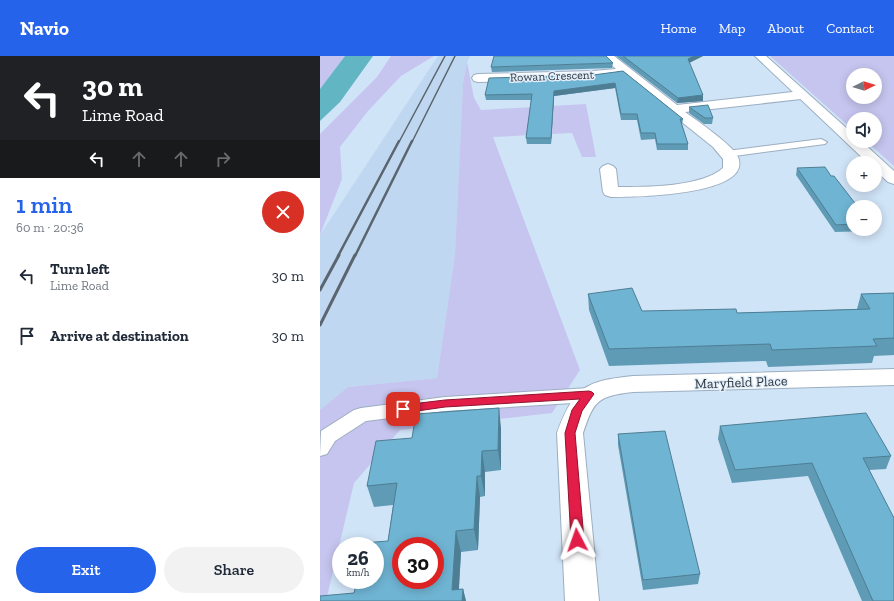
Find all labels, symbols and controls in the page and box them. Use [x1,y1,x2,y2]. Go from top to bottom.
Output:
text: Navio [20,17,69,40]
text: Home [661,20,697,37]
text: Map [719,20,745,37]
text: About [767,20,804,37]
text: Contact [826,20,874,37]
street label: Rowan Crescent [510,68,595,84]
north arrow [846,68,882,104]
map controls [846,68,882,236]
text: 30 m [82,70,143,103]
icon: left [16,72,68,124]
text: Lime Road [82,104,164,126]
button: sound [846,112,882,148]
icon: left [86,148,108,170]
icon: ahead [128,148,150,170]
icon: ahead [170,148,192,170]
icon: right [212,148,234,170]
button: + [846,156,882,192]
text: 1 min [16,190,72,219]
button: close [262,191,304,233]
button: − [846,200,882,236]
text: 60 m · 20:36 [16,220,84,235]
text: Turn left [50,260,110,278]
icon: left [16,265,38,287]
text: 30 m [272,267,304,285]
text: Lime Road [50,278,109,293]
icon: arrive [16,325,38,347]
text: Arrive at destination [50,327,189,345]
text: 30 m [272,327,304,345]
street label: Maryfield Place [694,372,788,393]
pin [386,392,420,426]
icon: arrive [392,398,414,420]
position arrow [556,519,598,561]
speed limit sign: 30 [392,537,444,589]
text: 26 [347,546,369,570]
button: Exit [16,547,156,593]
button: Share [164,547,304,593]
text: km/h [347,567,369,579]

